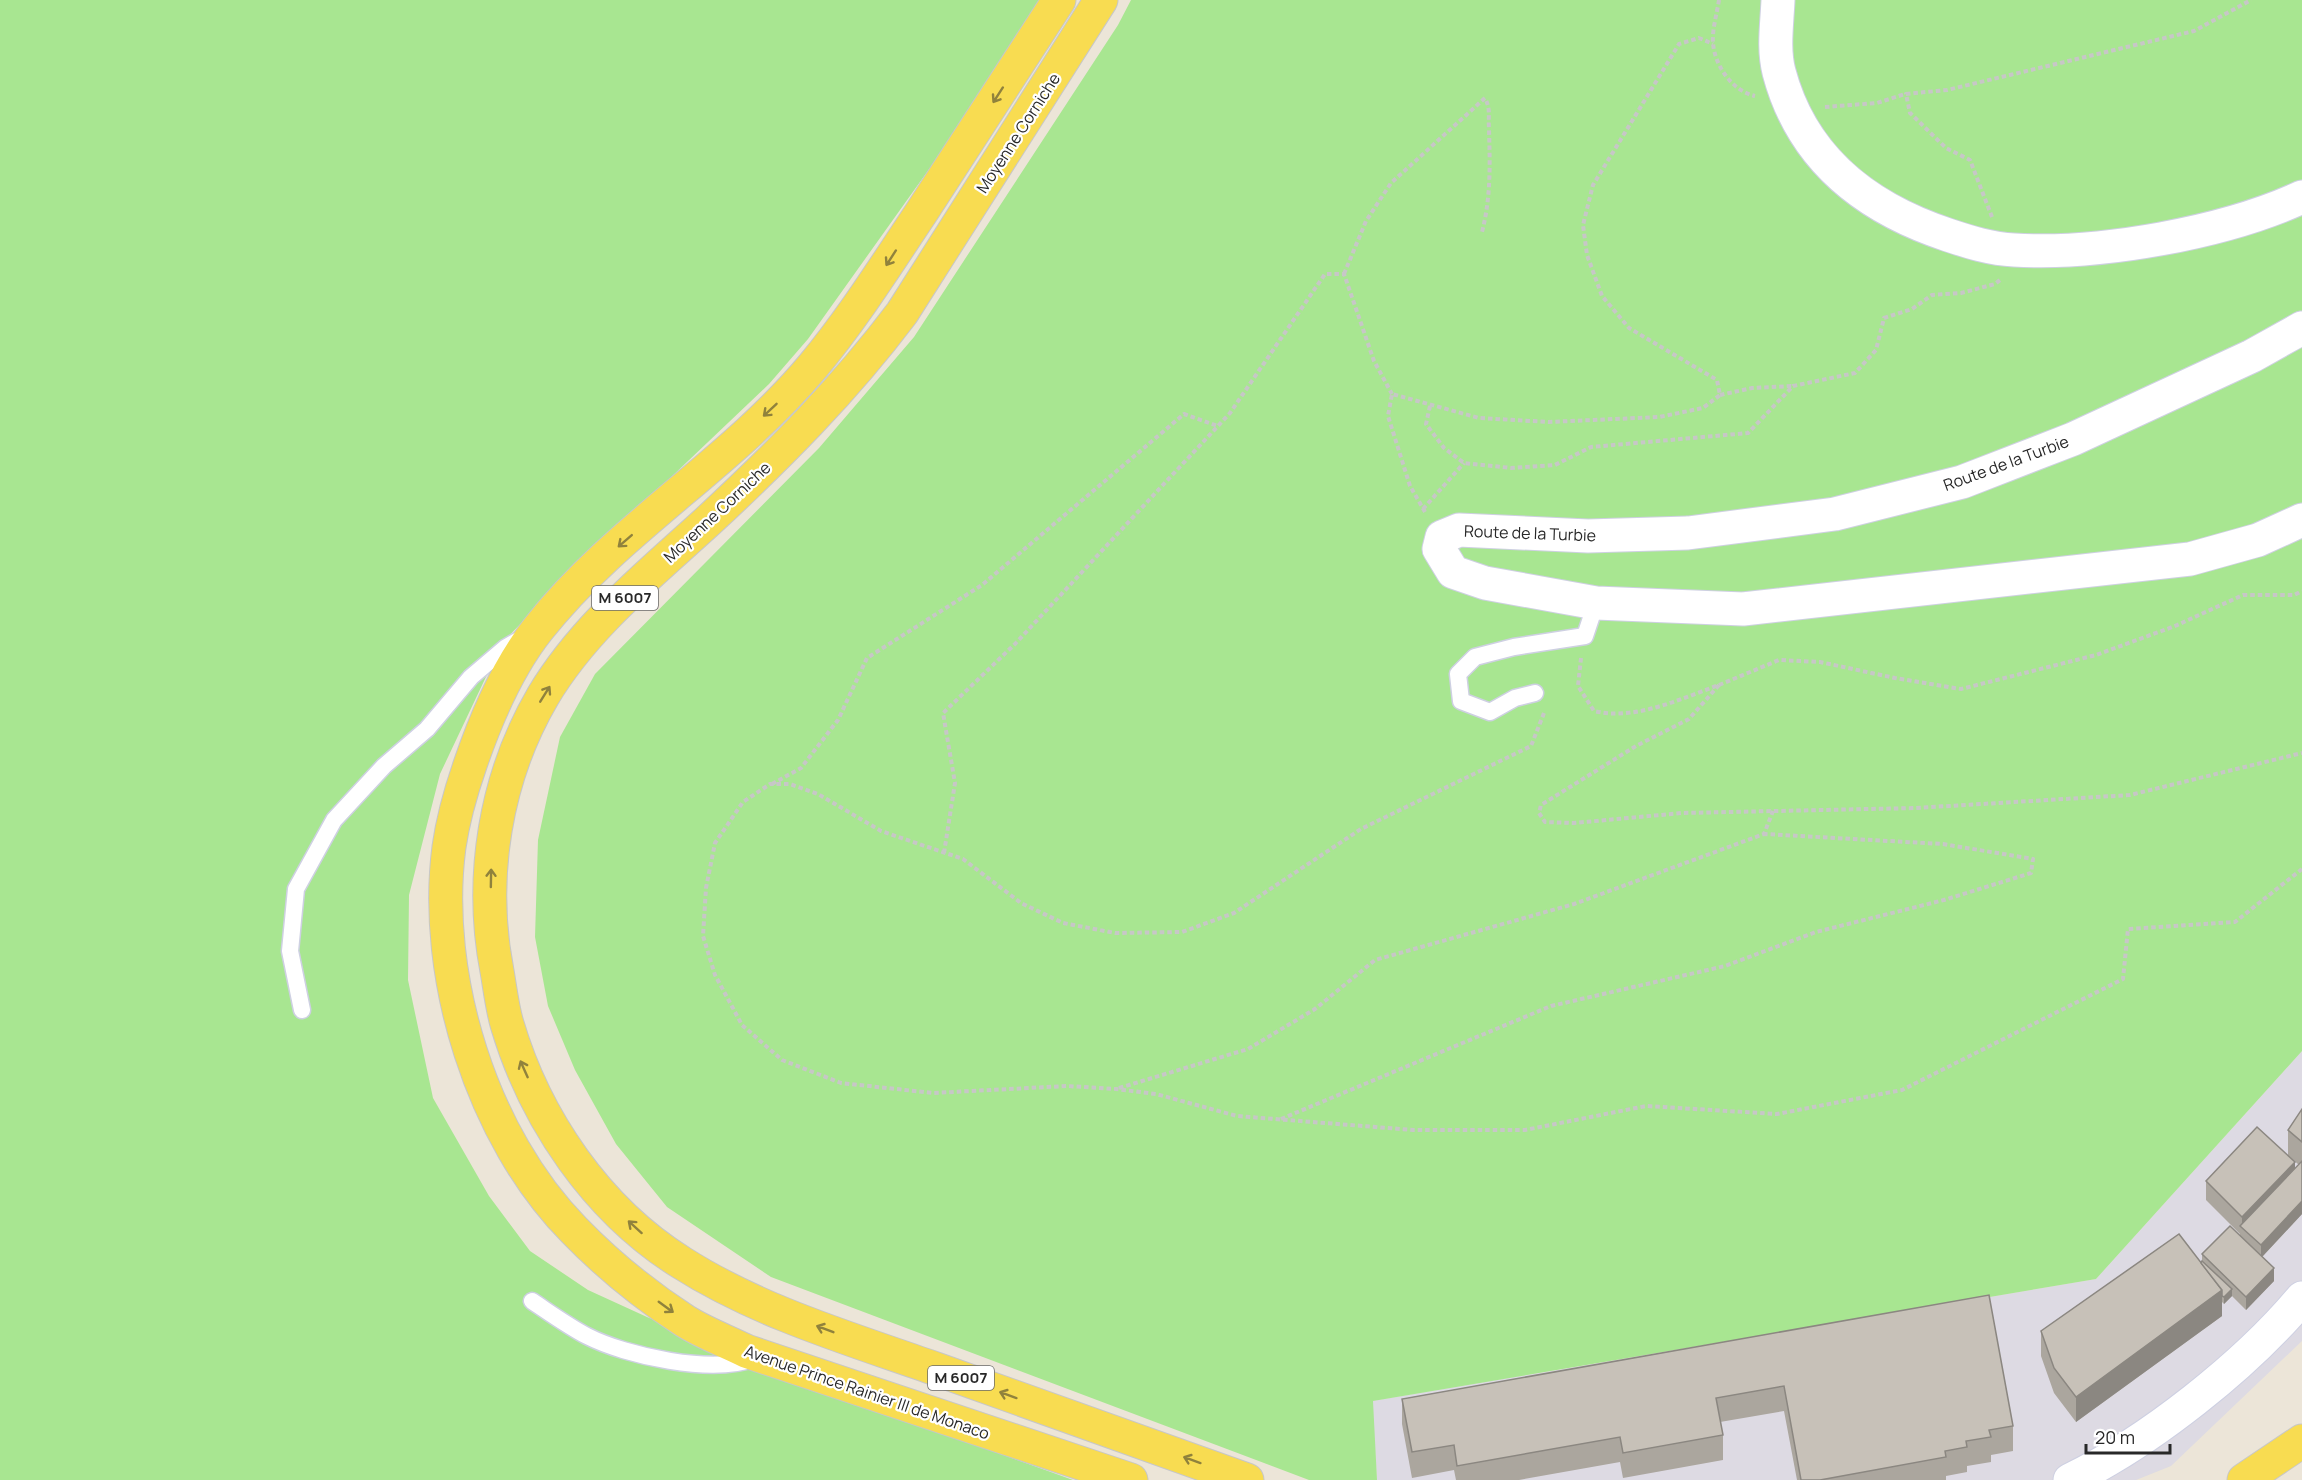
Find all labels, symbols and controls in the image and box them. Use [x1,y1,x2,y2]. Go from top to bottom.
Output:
street label: Moyenne Corniche [971,69,1065,197]
one-way arrow [992,86,1004,103]
one-way arrow [885,249,897,266]
one-way arrow [763,403,778,417]
street label: Route de la Turbie [1940,430,2072,496]
street label: Moyenne Corniche [659,457,775,567]
street label: Route de la Turbie [1464,520,1596,546]
one-way arrow [618,534,633,548]
road number: M 6007 [592,586,658,610]
one-way arrow [540,686,552,703]
one-way arrow [485,869,497,889]
one-way arrow [517,1060,529,1078]
one-way arrow [627,1220,642,1234]
one-way arrow [658,1301,674,1313]
one-way arrow [816,1323,835,1334]
street label: Avenue Prince Rainier III de Monaco [742,1340,992,1444]
road number: M 6007 [928,1366,994,1390]
one-way arrow [999,1388,1018,1399]
scale bar [2086,1417,2170,1455]
text: 20 m [2095,1425,2135,1449]
one-way arrow [1183,1454,1202,1465]

